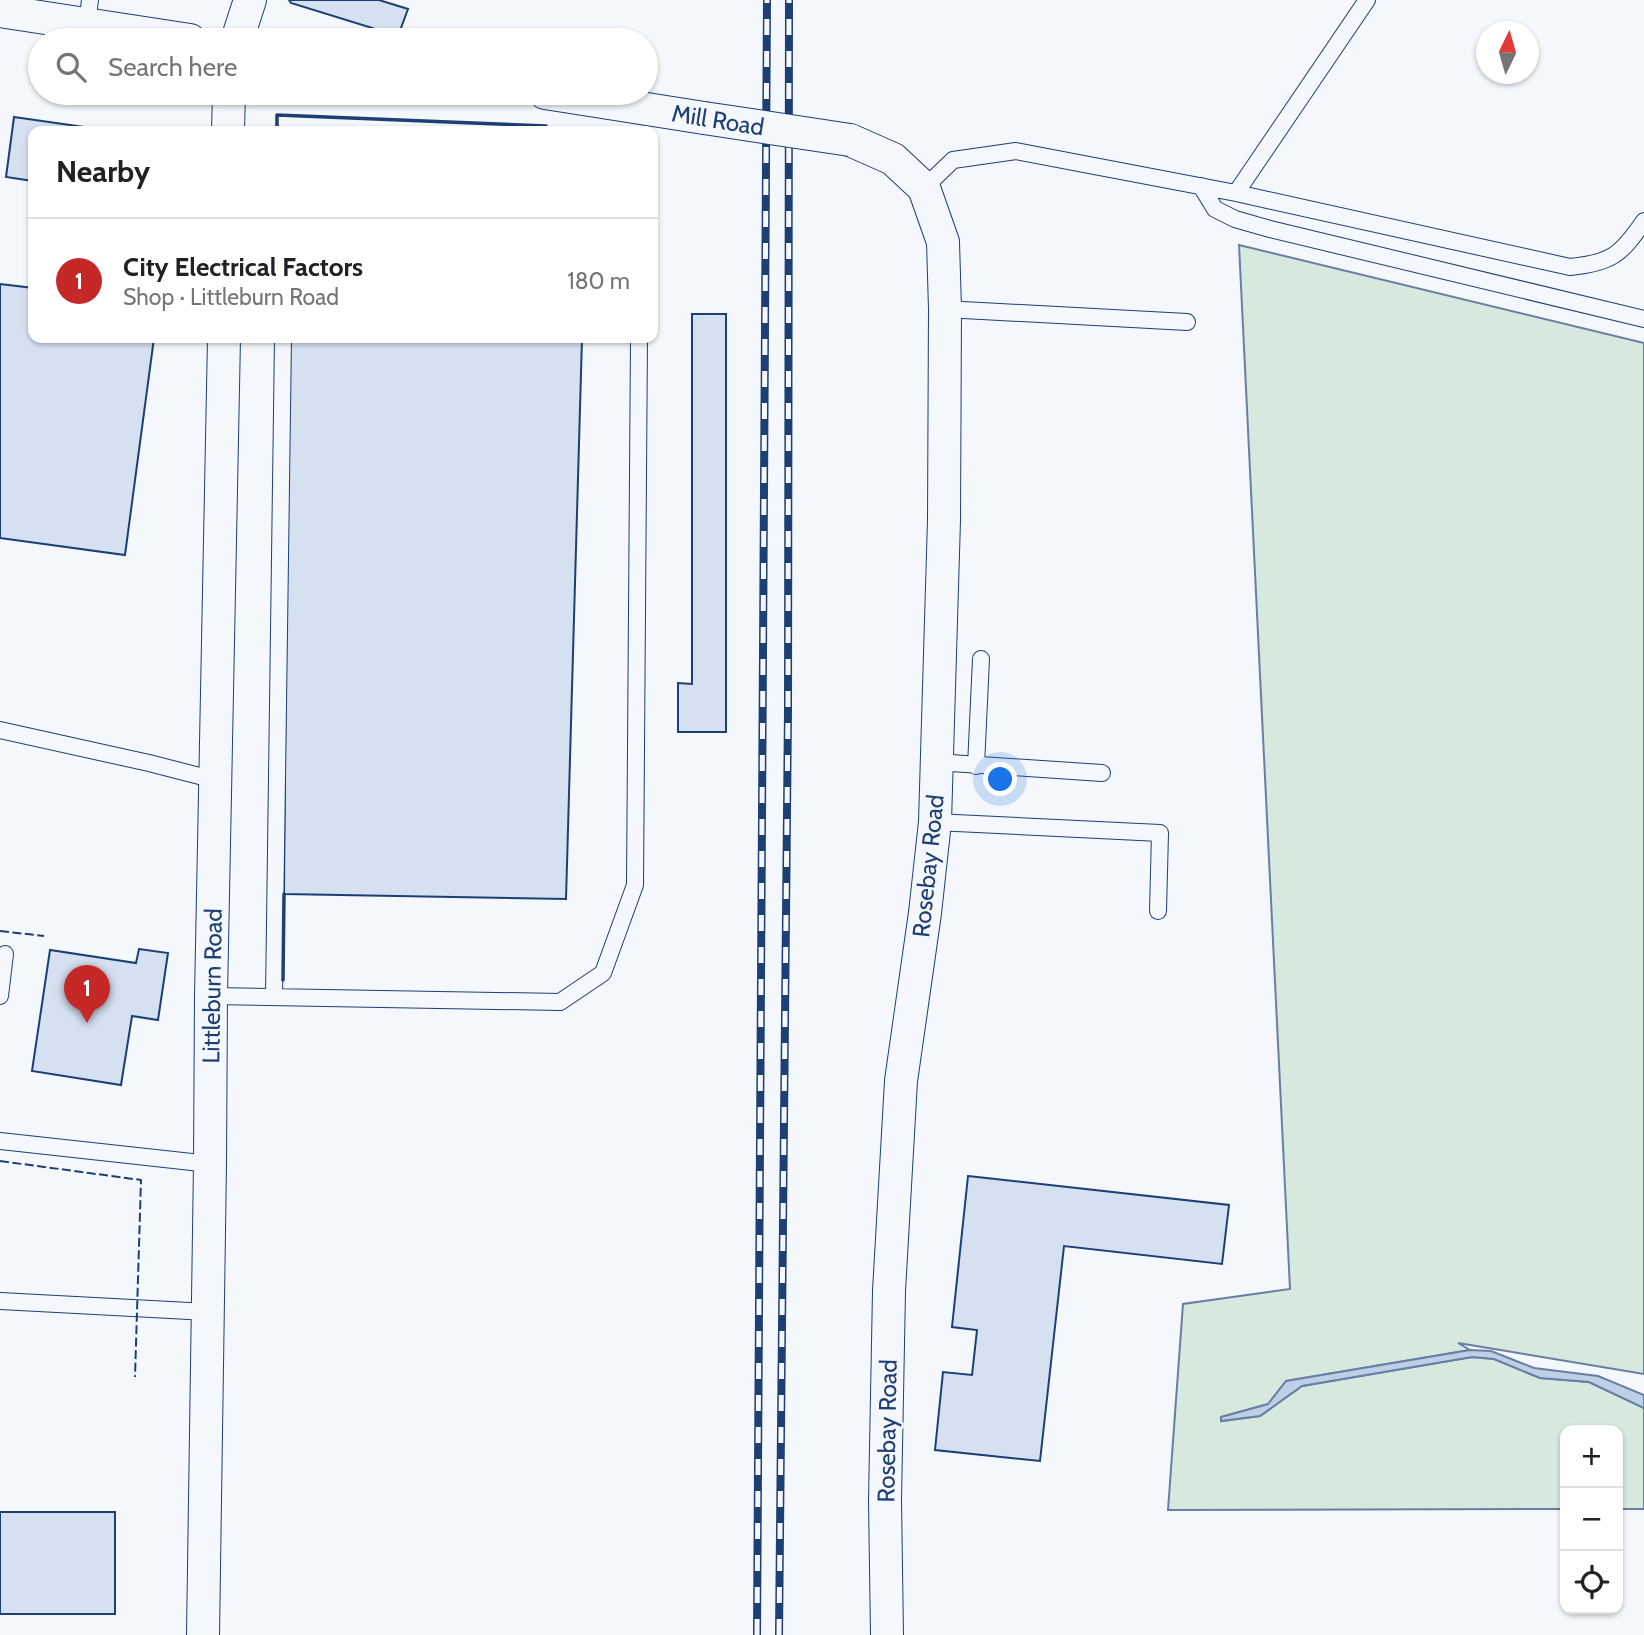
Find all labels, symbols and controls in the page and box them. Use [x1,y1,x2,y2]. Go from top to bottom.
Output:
north arrow [1476,21,1539,84]
search box [28,28,658,105]
icon: search [52,48,90,86]
text: Search here [108,51,237,83]
street label: Mill Road [670,98,766,142]
text: Nearby [56,153,150,190]
text: City Electrical Factors [123,251,363,283]
text: 1 [75,267,83,295]
text: 180 m [567,267,630,295]
text: Shop · Littleburn Road [123,283,339,311]
your location [983,762,1017,796]
street label: Rosebay Road [906,793,950,939]
street label: Littleburn Road [196,908,228,1064]
pin: 1 [64,965,110,1023]
street label: Rosebay Road [871,1359,903,1503]
map controls [1560,1425,1623,1614]
button: + [1560,1425,1623,1488]
button: − [1560,1488,1623,1551]
button: locate [1560,1551,1623,1614]

